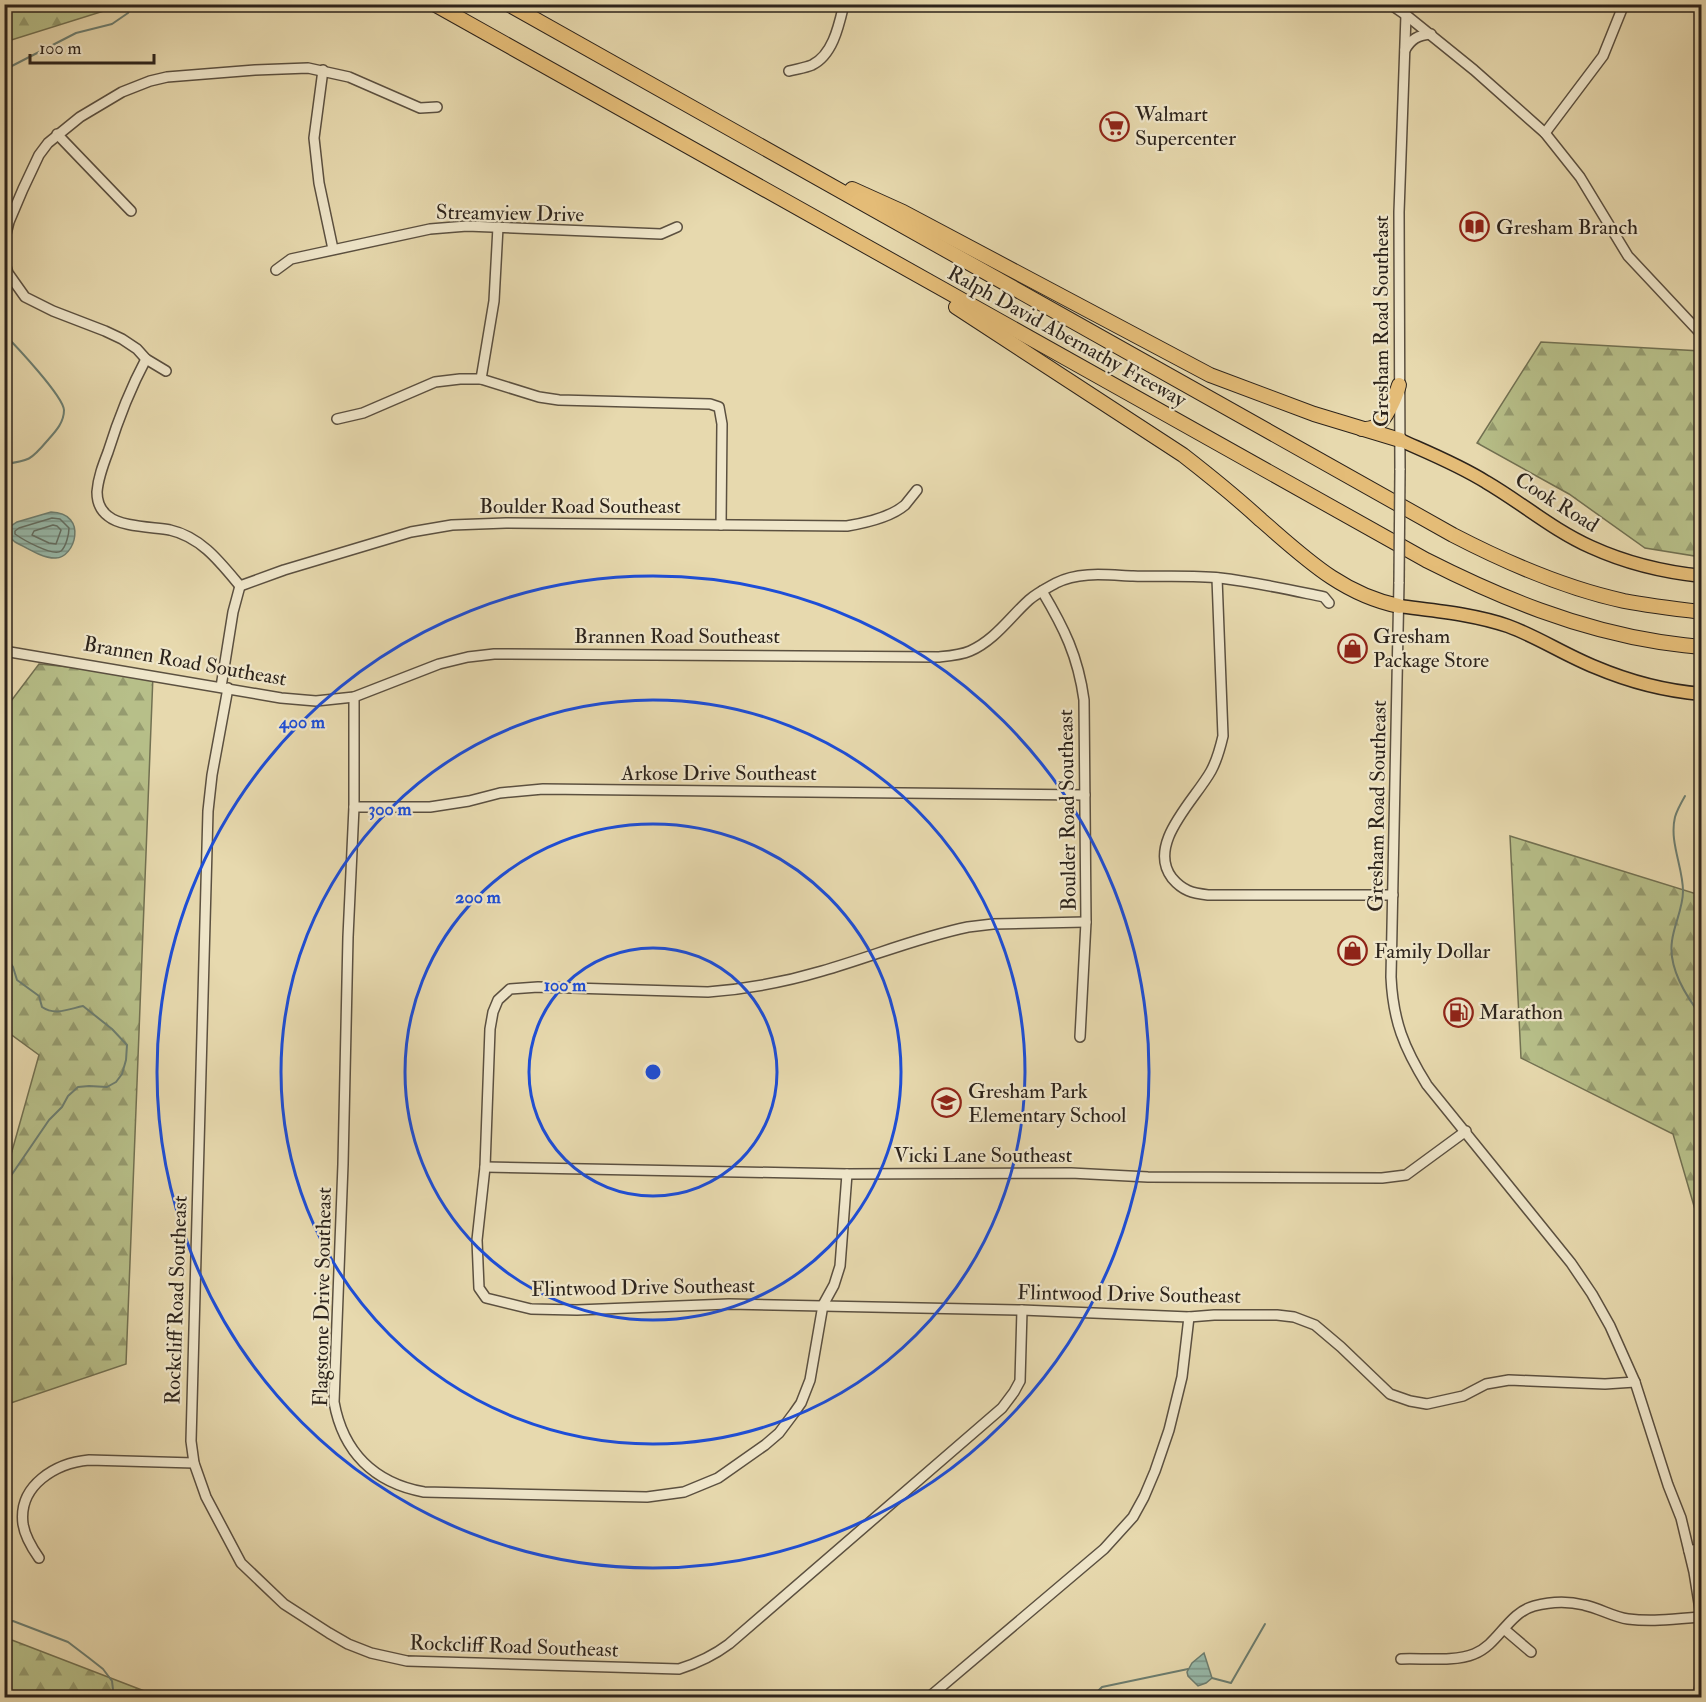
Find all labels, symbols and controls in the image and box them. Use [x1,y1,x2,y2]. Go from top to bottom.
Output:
scale bar [30,27,154,65]
text: 100 m [39,37,82,60]
place label: Walmart Supercenter [1134,101,1236,152]
supermarket icon: Walmart Supercenter [1098,110,1130,142]
street label: Streamview Drive [436,199,585,228]
library icon: Gresham Branch [1459,211,1491,243]
place label: Gresham Branch [1496,214,1638,241]
street label: Gresham Road Southeast [1368,215,1395,427]
street label: Ralph David Abernathy Freeway [943,259,1192,414]
street label: Cook Road [1510,466,1604,539]
street label: Boulder Road Southeast [479,493,681,520]
street label: Brannen Road Southeast [574,623,780,650]
place label: Gresham Package Store [1373,623,1489,674]
street label: Brannen Road Southeast [81,630,289,693]
shop icon: Gresham Package Store [1336,632,1368,664]
street label: Gresham Road Southeast [1362,700,1393,912]
street label: Boulder Road Southeast [1052,709,1083,911]
text: 400 m [278,711,326,734]
street label: Arkose Drive Southeast [620,760,817,787]
text: 300 m [368,798,413,821]
text: 200 m [455,886,502,909]
shop icon: Family Dollar [1337,935,1369,967]
place label: Family Dollar [1374,938,1491,965]
text: 100 m [544,974,587,997]
fuel station icon: Marathon [1442,996,1474,1028]
place label: Marathon [1479,999,1563,1026]
centre of rings [643,1062,663,1082]
place label: Gresham Park Elementary School [968,1078,1127,1129]
school or university icon: Gresham Park Elementary School [931,1087,963,1119]
street label: Vicki Lane Southeast [894,1142,1072,1169]
street label: Flagstone Drive Southeast [307,1187,338,1407]
street label: Rockcliff Road Southeast [159,1195,194,1405]
street label: Flintwood Drive Southeast [531,1272,755,1303]
street label: Flintwood Drive Southeast [1017,1279,1241,1310]
street label: Rockcliff Road Southeast [409,1629,619,1664]

